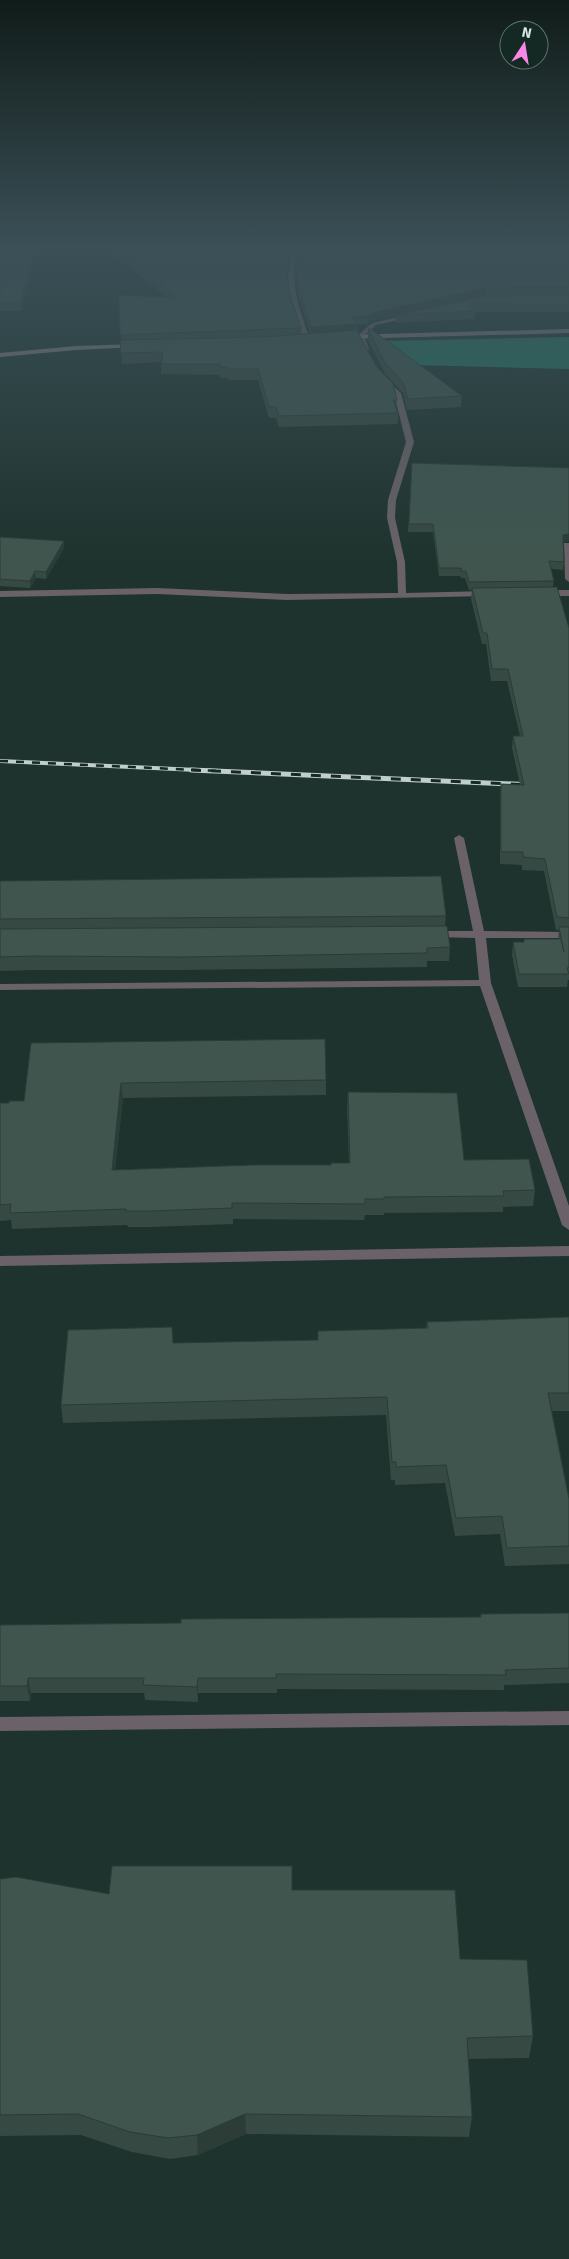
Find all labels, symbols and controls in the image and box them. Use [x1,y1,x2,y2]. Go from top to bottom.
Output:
north arrow [499,20,549,70]
text: N [520,23,533,42]

